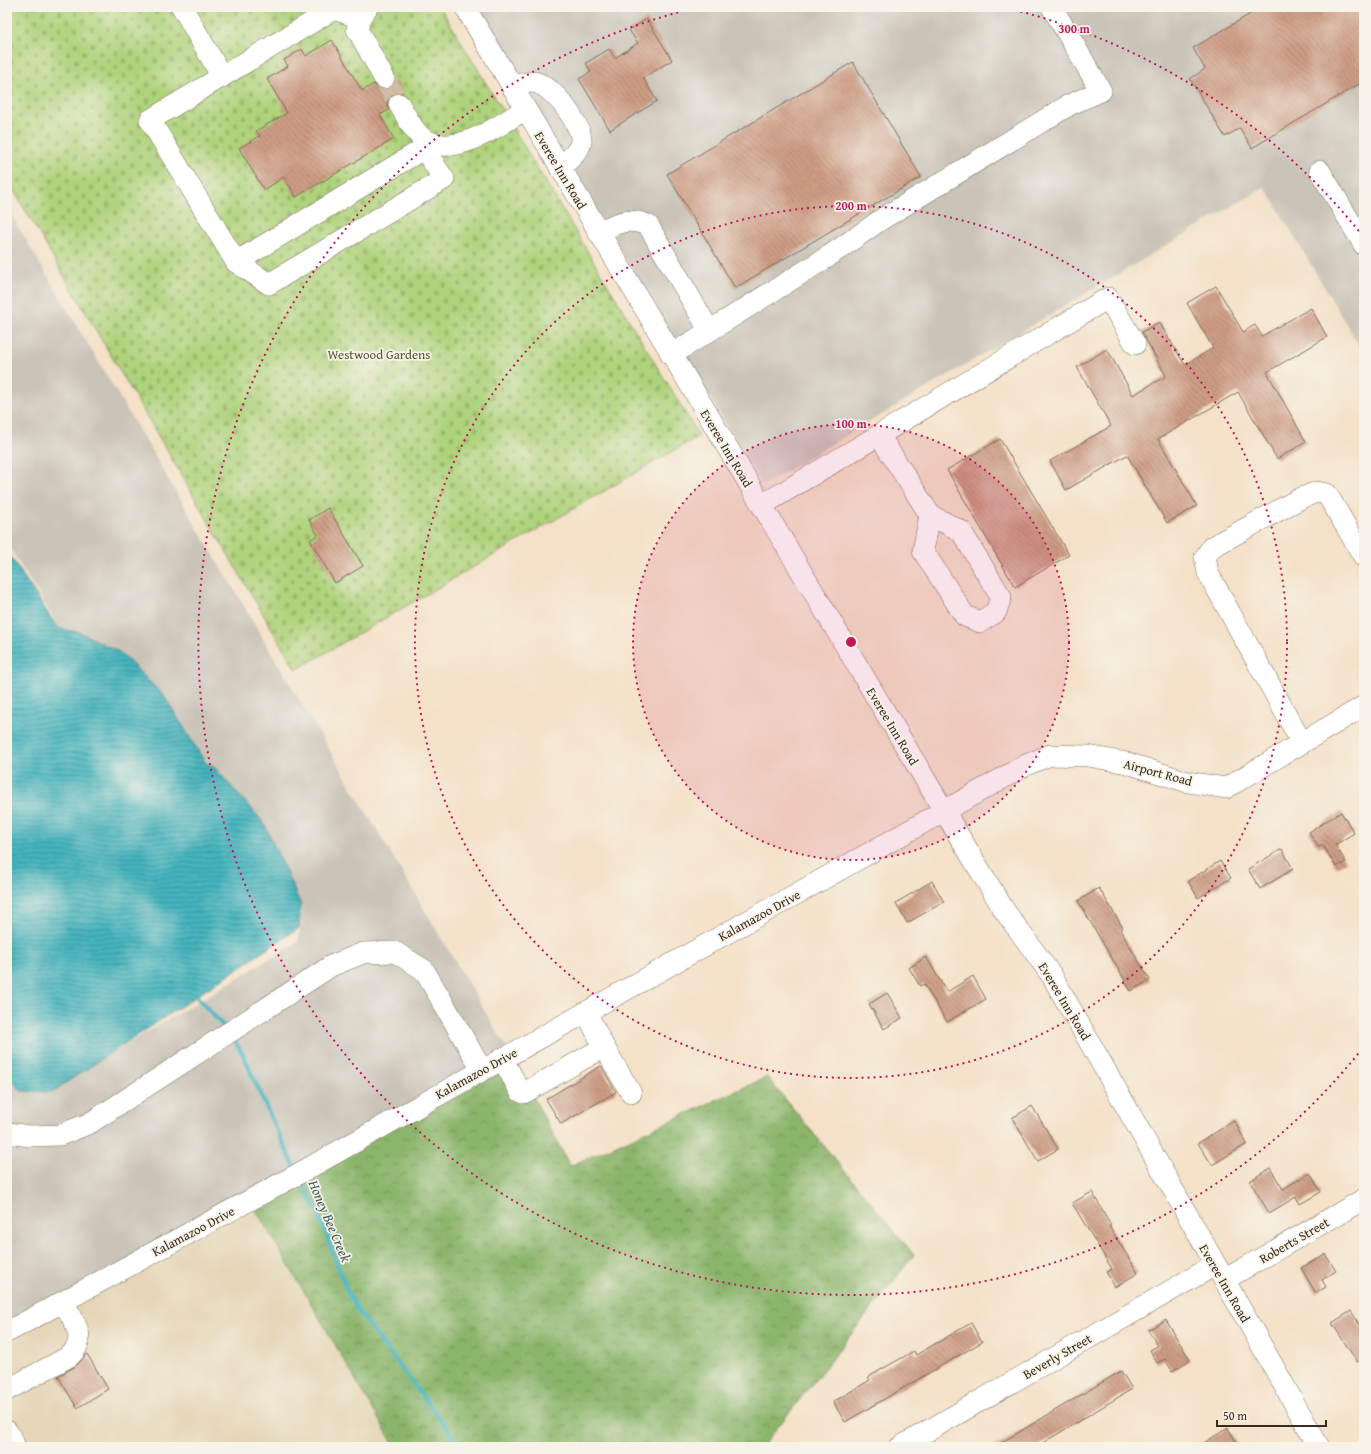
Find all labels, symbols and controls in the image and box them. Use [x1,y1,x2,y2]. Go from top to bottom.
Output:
text: 300 m [1058,20,1091,37]
street label: Everee Inn Road [530,128,591,213]
text: 200 m [835,197,868,214]
park label: Westwood Gardens [327,345,431,364]
street label: Everee Inn Road [696,406,757,491]
text: 100 m [835,415,868,432]
centre of rings [844,635,858,649]
street label: Everee Inn Road [862,684,923,769]
street label: Airport Road [1121,754,1194,791]
street label: Kalamazoo Drive [715,885,804,946]
street label: Everee Inn Road [1034,959,1095,1044]
street label: Kalamazoo Drive [432,1043,521,1104]
water label: Honey Bee Creek [303,1176,356,1266]
street label: Kalamazoo Drive [148,1202,238,1261]
street label: Roberts Street [1256,1213,1333,1268]
street label: Everee Inn Road [1194,1241,1255,1326]
street label: Beverly Street [1019,1329,1096,1384]
scale bar [1217,1402,1326,1428]
text: 50 m [1223,1407,1247,1424]

